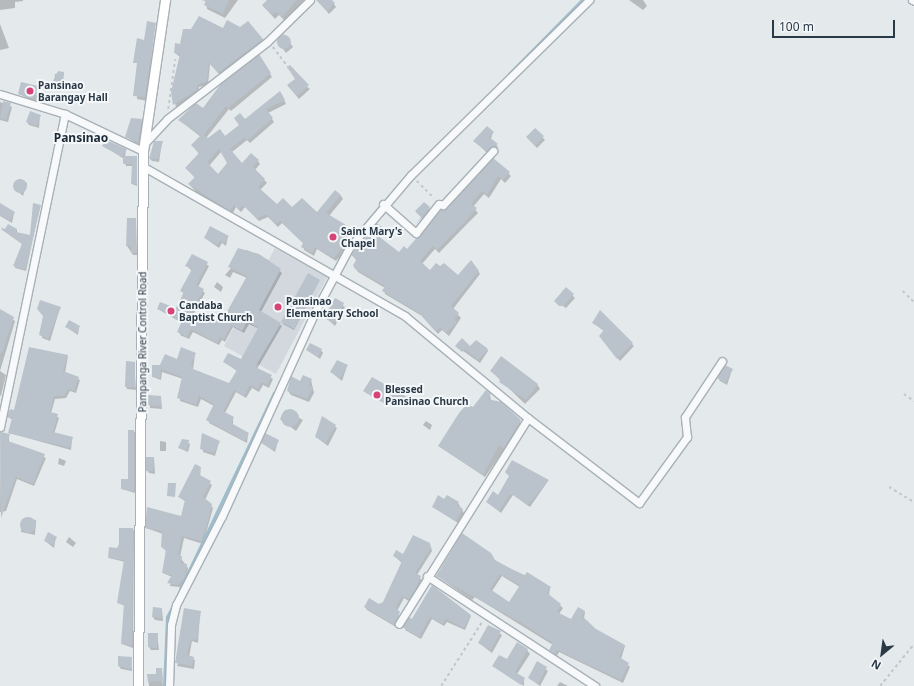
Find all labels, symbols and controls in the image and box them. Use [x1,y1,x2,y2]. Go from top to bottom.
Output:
scale bar [774,12,897,38]
text: 100 m [779,18,814,35]
place label: Pansinao Barangay Hall [38,79,108,102]
marker: Pansinao Barangay Hall [25,86,35,96]
district label: Pansinao [54,131,108,145]
place label: Saint Mary's Chapel [341,225,402,248]
marker: Saint Mary's Chapel [328,232,338,242]
street label: Pampanga River Control Road [137,272,149,412]
place label: Pansinao Elementary School [286,295,379,318]
place label: Candaba Baptist Church [179,299,253,322]
marker: Pansinao Elementary School [273,302,283,312]
marker: Candaba Baptist Church [166,306,176,316]
place label: Blessed Pansinao Church [385,383,468,406]
marker: Blessed Pansinao Church [372,390,382,400]
north arrow [862,634,902,674]
text: N [868,656,883,674]

